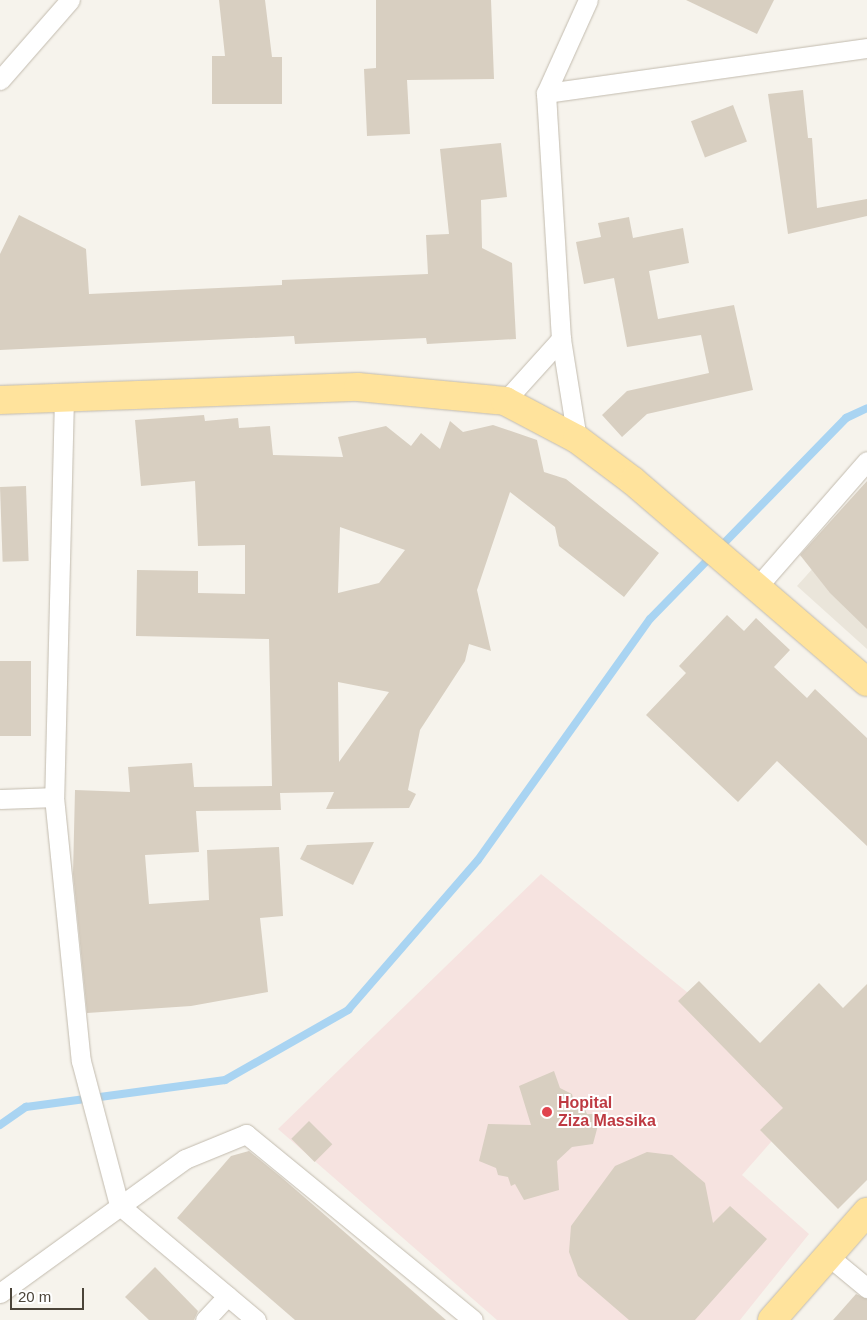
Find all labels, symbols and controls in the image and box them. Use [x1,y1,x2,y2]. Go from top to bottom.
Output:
place label: Hopital Ziza Massika [558,1093,656,1131]
marker: Hopital Ziza Massika [540,1105,554,1119]
scale bar [12,1278,86,1310]
text: 20 m [18,1288,51,1305]

